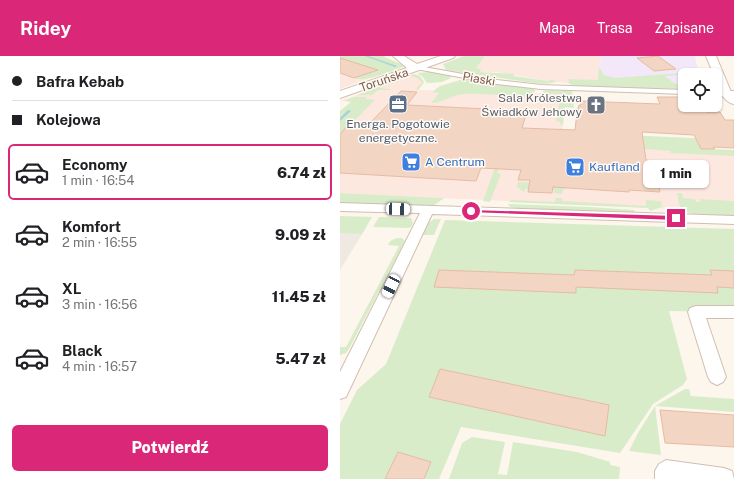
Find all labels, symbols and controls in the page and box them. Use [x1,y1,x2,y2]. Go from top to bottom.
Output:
text: Ridey [20,17,71,39]
text: Mapa [539,20,575,36]
text: Trasa [597,20,633,36]
text: Zapisane [655,20,714,36]
street label: Toruńska [358,65,410,95]
map controls [678,68,722,112]
button: locate [678,68,722,112]
street label: Piaski [462,69,496,89]
text: Bafra Kebab [36,73,124,90]
place label: Sala Królestwa Świadków Jehowy [481,91,583,119]
office icon: Energa. Pogotowie energetyczne. [387,93,409,115]
church icon: Sala Królestwa Świadków Jehowy [585,94,607,116]
text: Kolejowa [36,111,101,128]
place label: Energa. Pogotowie energetyczne. [346,117,450,145]
supermarket icon: A Centrum [400,151,422,173]
icon: car [14,154,50,190]
place label: A Centrum [425,155,485,169]
text: Economy [62,156,127,173]
supermarket icon: Kaufland [564,156,586,178]
place label: Kaufland [589,160,640,174]
callout: 1 min [643,160,709,188]
text: 6.74 zł [277,164,326,181]
text: 1 min [660,166,692,181]
text: 1 min · 16:54 [62,173,135,188]
route start [462,202,480,220]
car [386,203,410,215]
route end [667,209,685,227]
icon: car [14,216,50,252]
text: Komfort [62,218,121,235]
text: 9.09 zł [275,226,326,243]
text: 2 min · 16:55 [62,235,137,250]
car [380,273,402,299]
icon: car [14,278,50,314]
text: XL [62,280,81,297]
text: 11.45 zł [272,288,326,305]
text: 3 min · 16:56 [62,297,137,312]
icon: car [14,340,50,376]
text: Black [62,342,102,359]
text: 5.47 zł [275,350,326,367]
text: 4 min · 16:57 [62,359,137,374]
button: Potwierdź [12,425,328,471]

